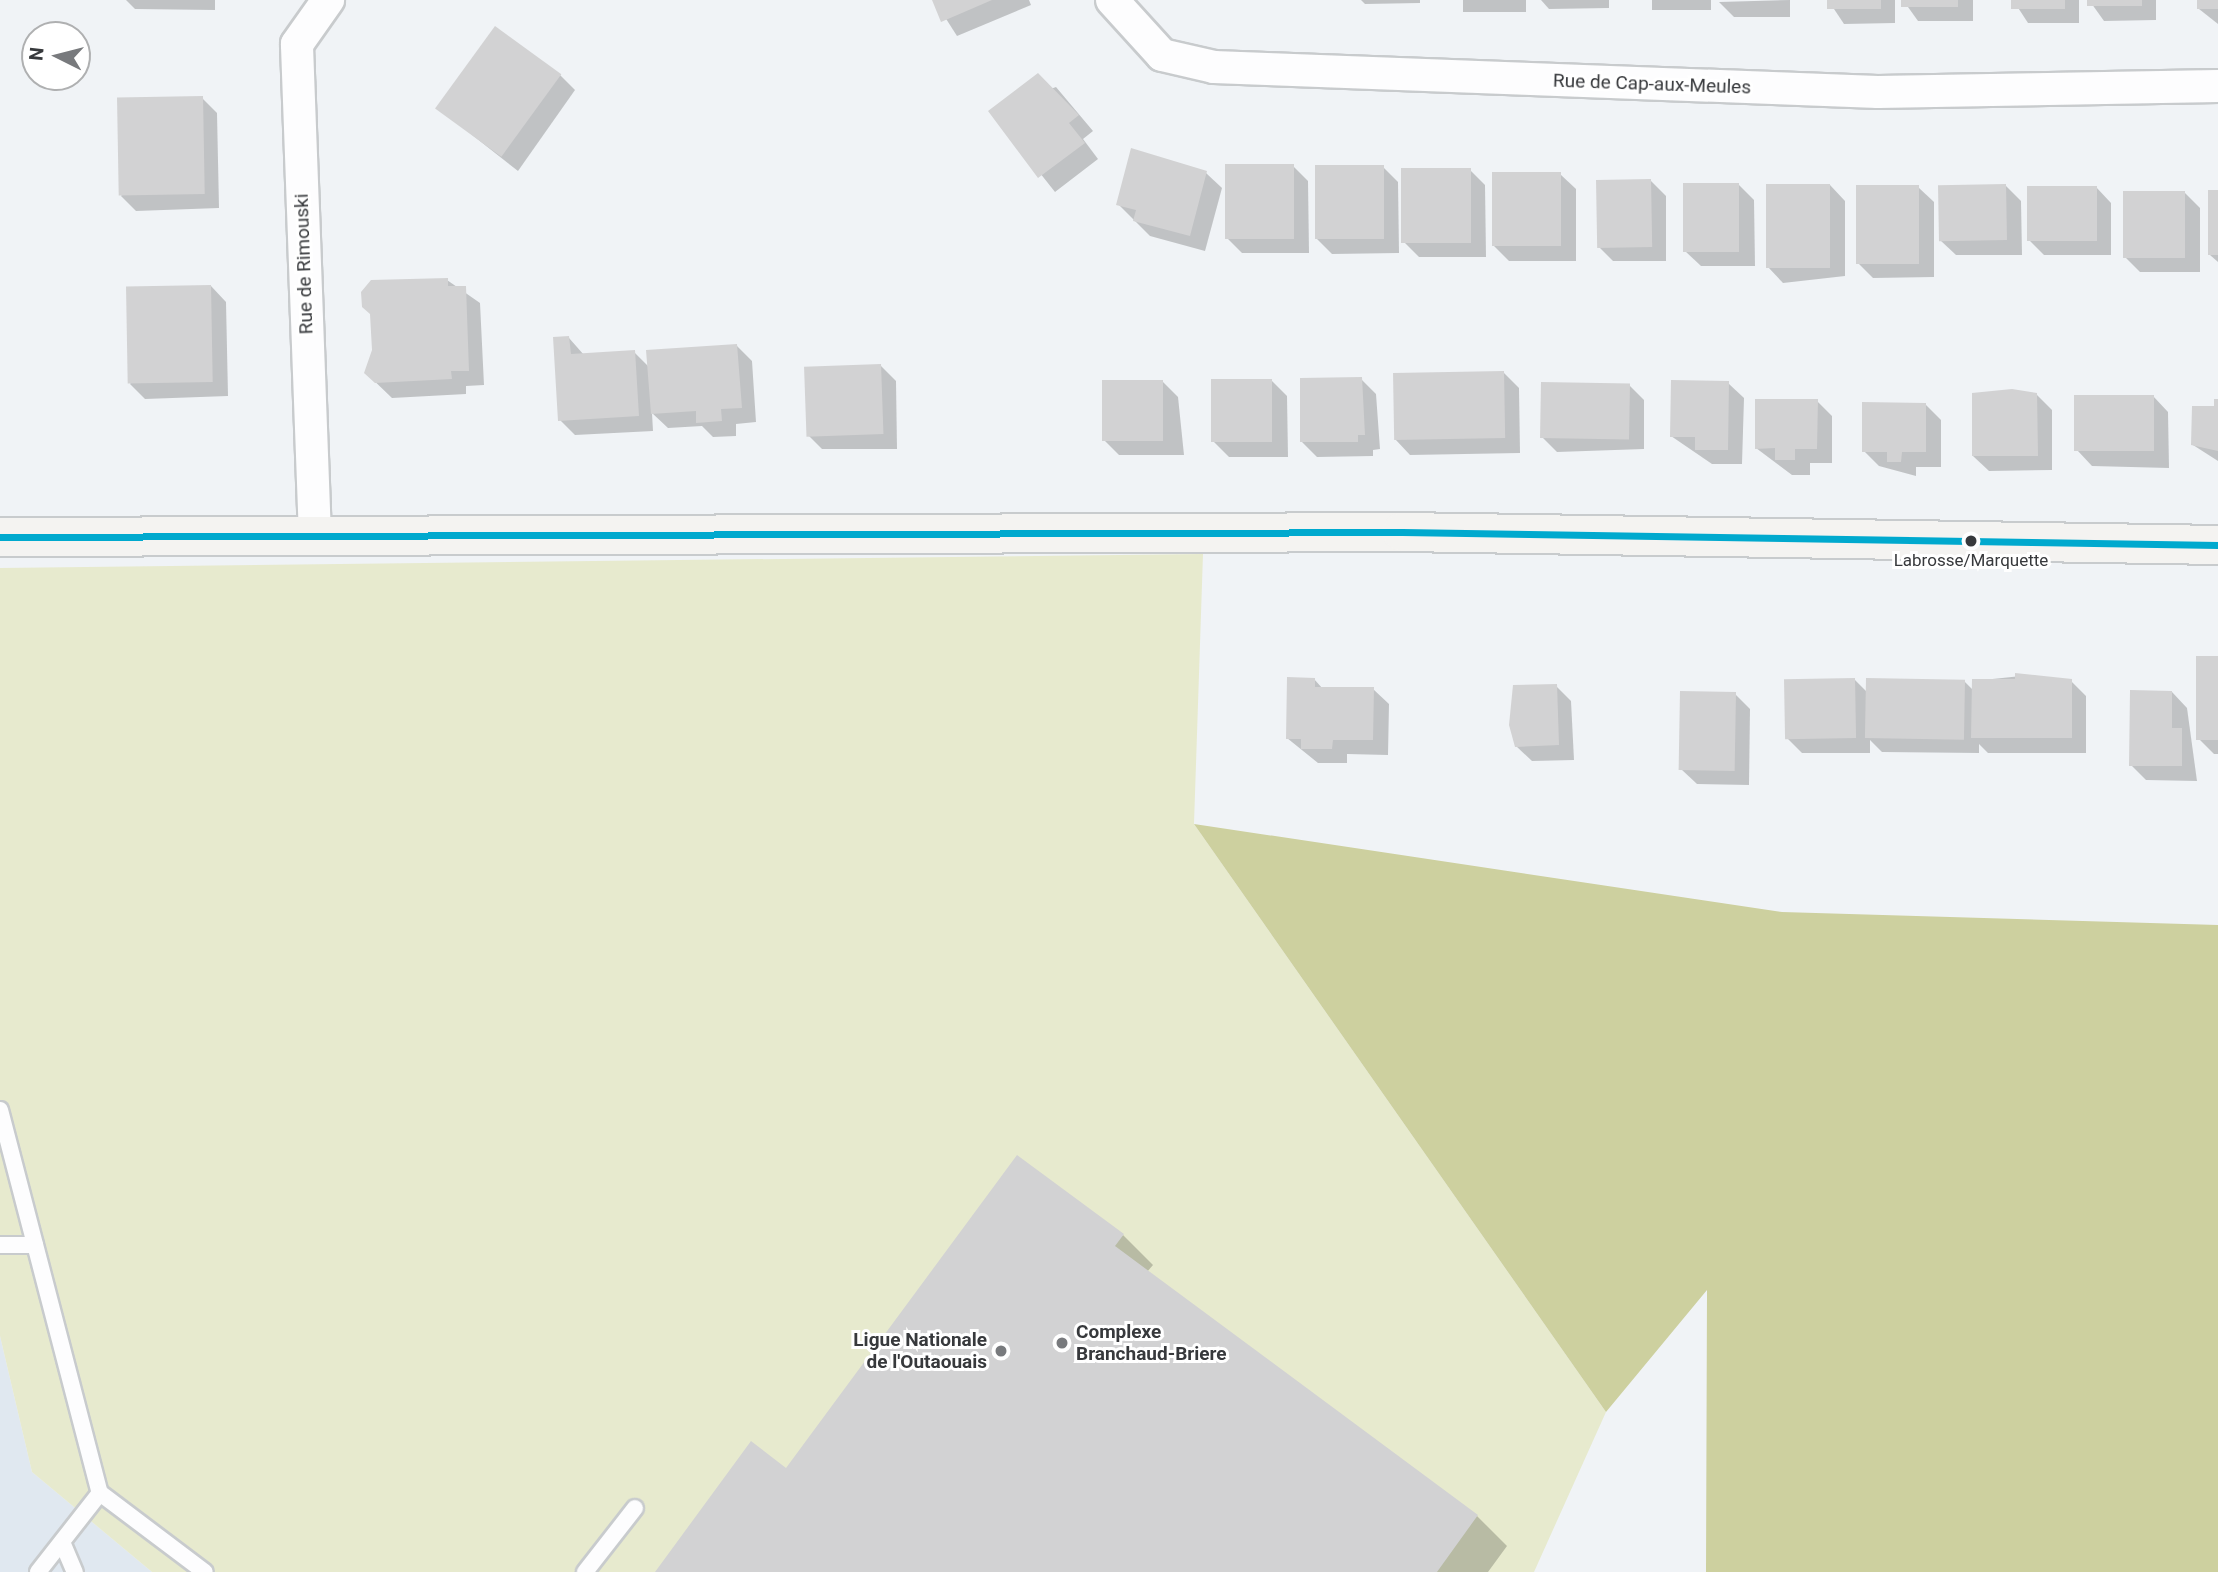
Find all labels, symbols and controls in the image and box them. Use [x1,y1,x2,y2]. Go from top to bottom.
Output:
north arrow [21,21,91,91]
text: N [24,46,49,62]
street label: Rue de Cap-aux-Meules [1553,69,1751,99]
street label: Rue de Rimouski [290,193,318,335]
marker: Labrosse/Marquette [1964,534,1978,548]
place label: Labrosse/Marquette [1894,551,2048,571]
place label: Complexe Branchaud-Briere [1076,1321,1227,1365]
place label: Ligue Nationale de l'Outaouais [853,1329,987,1373]
marker: Complexe Branchaud-Briere [1054,1335,1070,1351]
marker: Ligue Nationale de l'Outaouais [993,1343,1009,1359]

